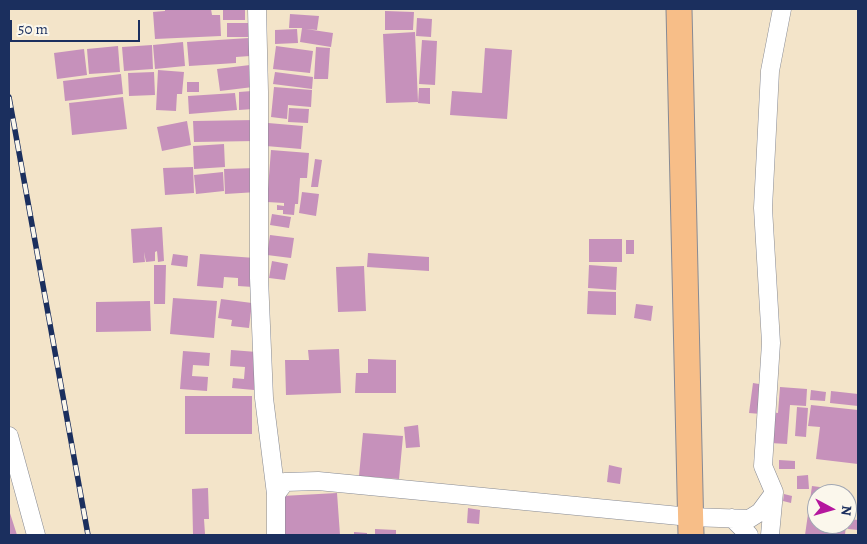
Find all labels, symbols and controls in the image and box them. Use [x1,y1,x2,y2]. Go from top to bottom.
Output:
scale bar [12,10,142,42]
text: 50 m [18,19,48,39]
north arrow [807,484,857,534]
text: N [836,504,856,517]

